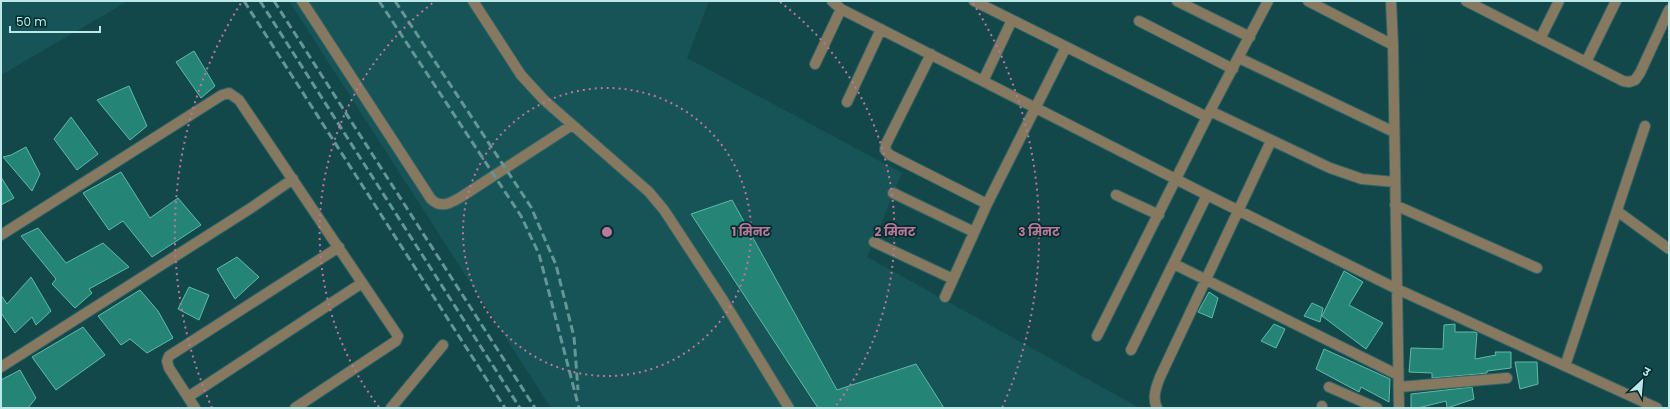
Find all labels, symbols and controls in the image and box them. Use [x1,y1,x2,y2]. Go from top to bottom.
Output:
scale bar [10,8,100,34]
text: 50 m [16,13,47,30]
text: 1 मिनट [732,223,771,240]
text: 2 मिनट [875,223,916,240]
text: 3 मिनट [1018,223,1060,240]
centre of rings [600,225,614,239]
north arrow [1622,361,1662,401]
text: उ [1639,363,1653,381]

